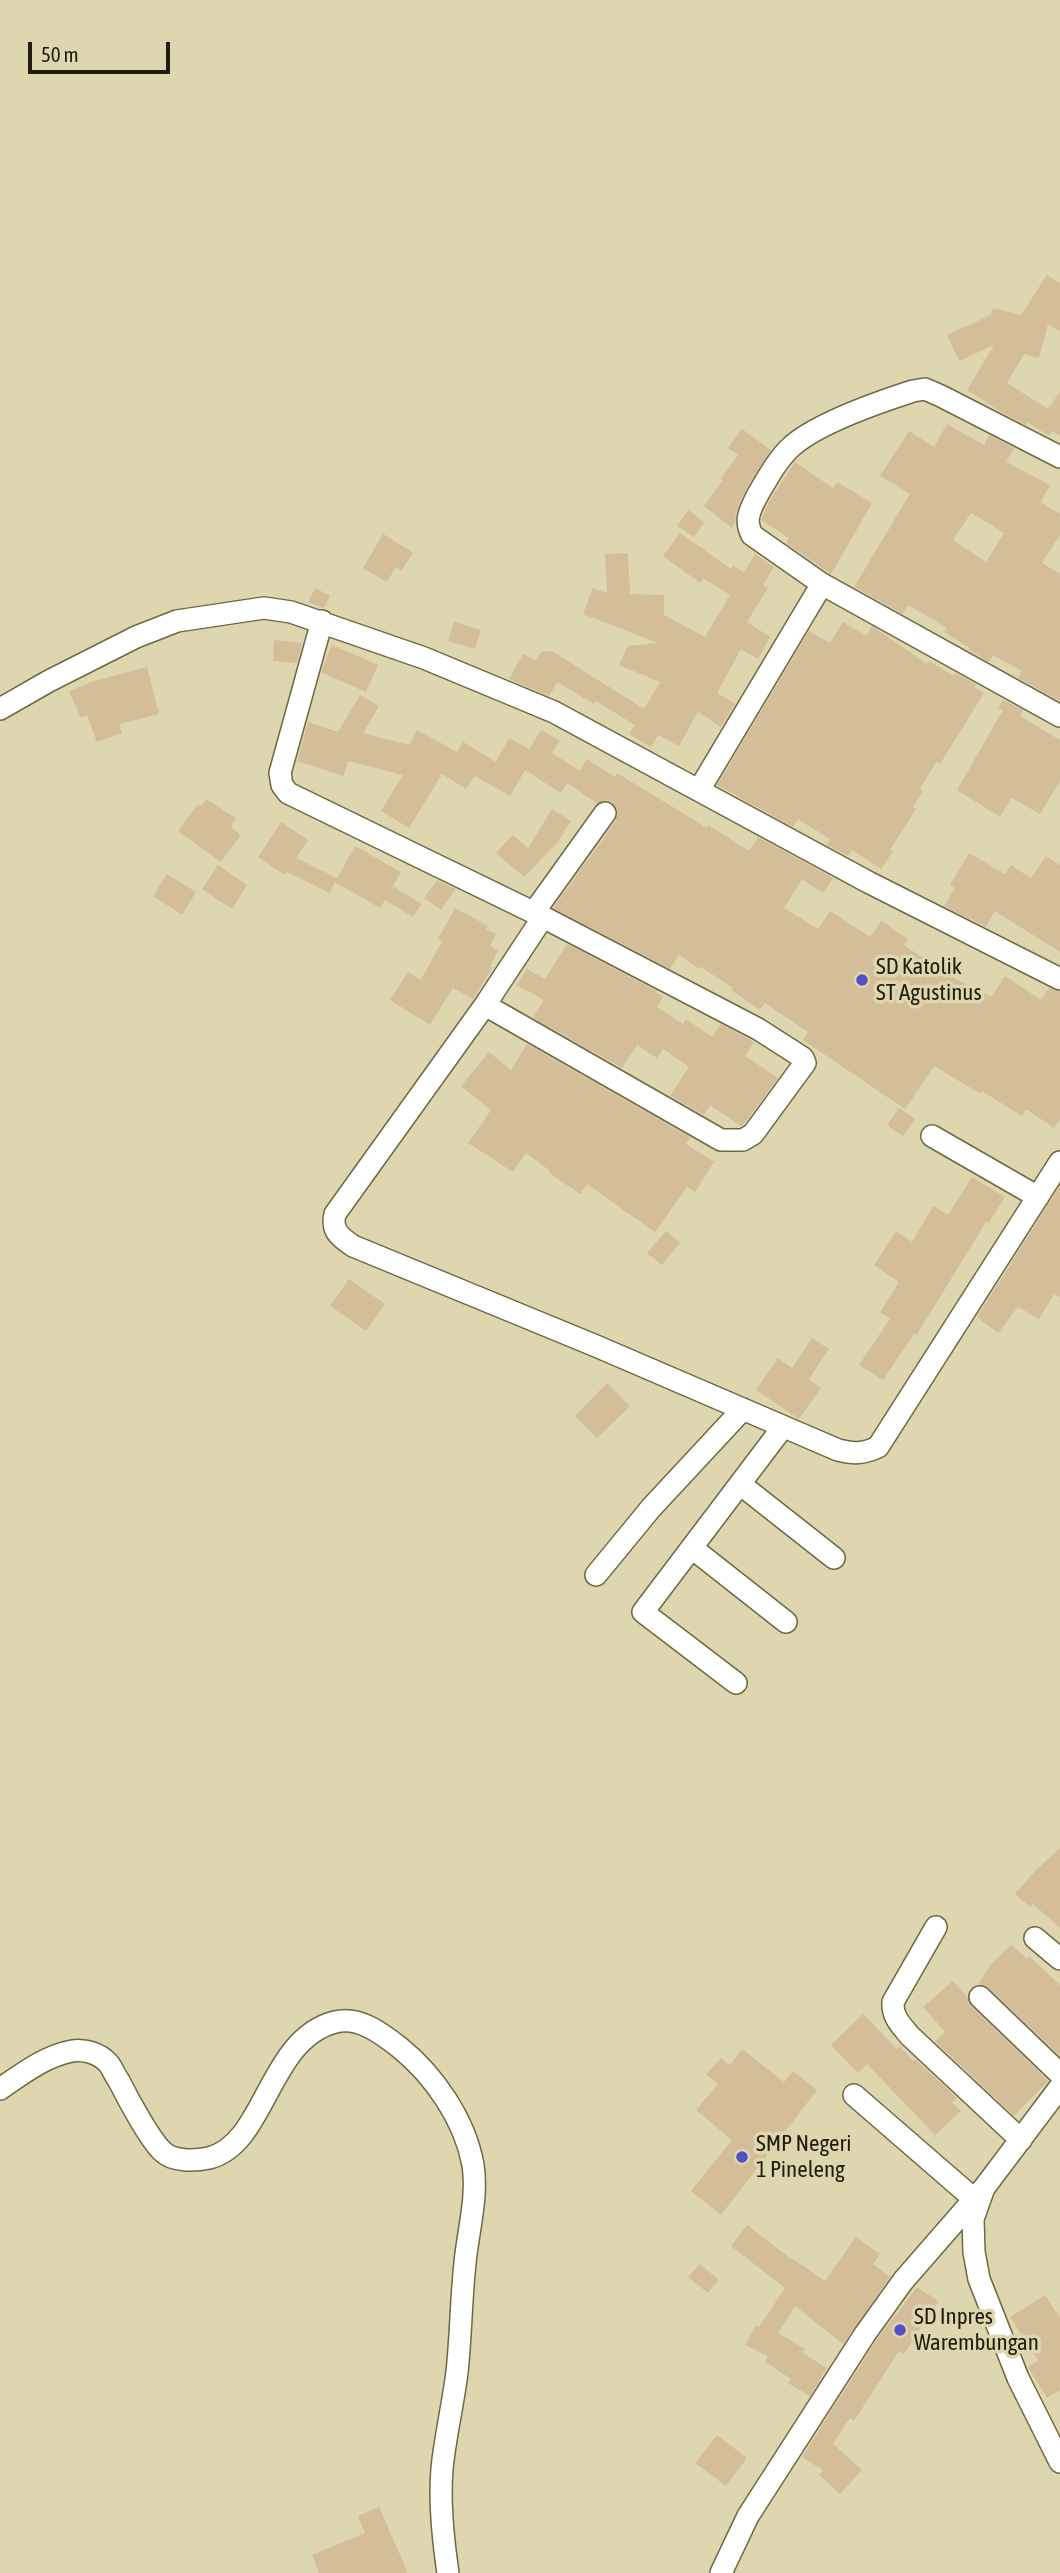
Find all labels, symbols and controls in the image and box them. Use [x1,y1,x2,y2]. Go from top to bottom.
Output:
scale bar [32,28,173,72]
text: 50 m [41,42,79,66]
place label: SD Katolik ST Agustinus [876,953,982,1007]
marker: SD Katolik ST Agustinus [854,972,870,988]
place label: SMP Negeri 1 Pineleng [756,2130,851,2184]
marker: SMP Negeri 1 Pineleng [734,2149,750,2165]
place label: SD Inpres Warembungan [914,2303,1039,2357]
marker: SD Inpres Warembungan [892,2322,908,2338]

